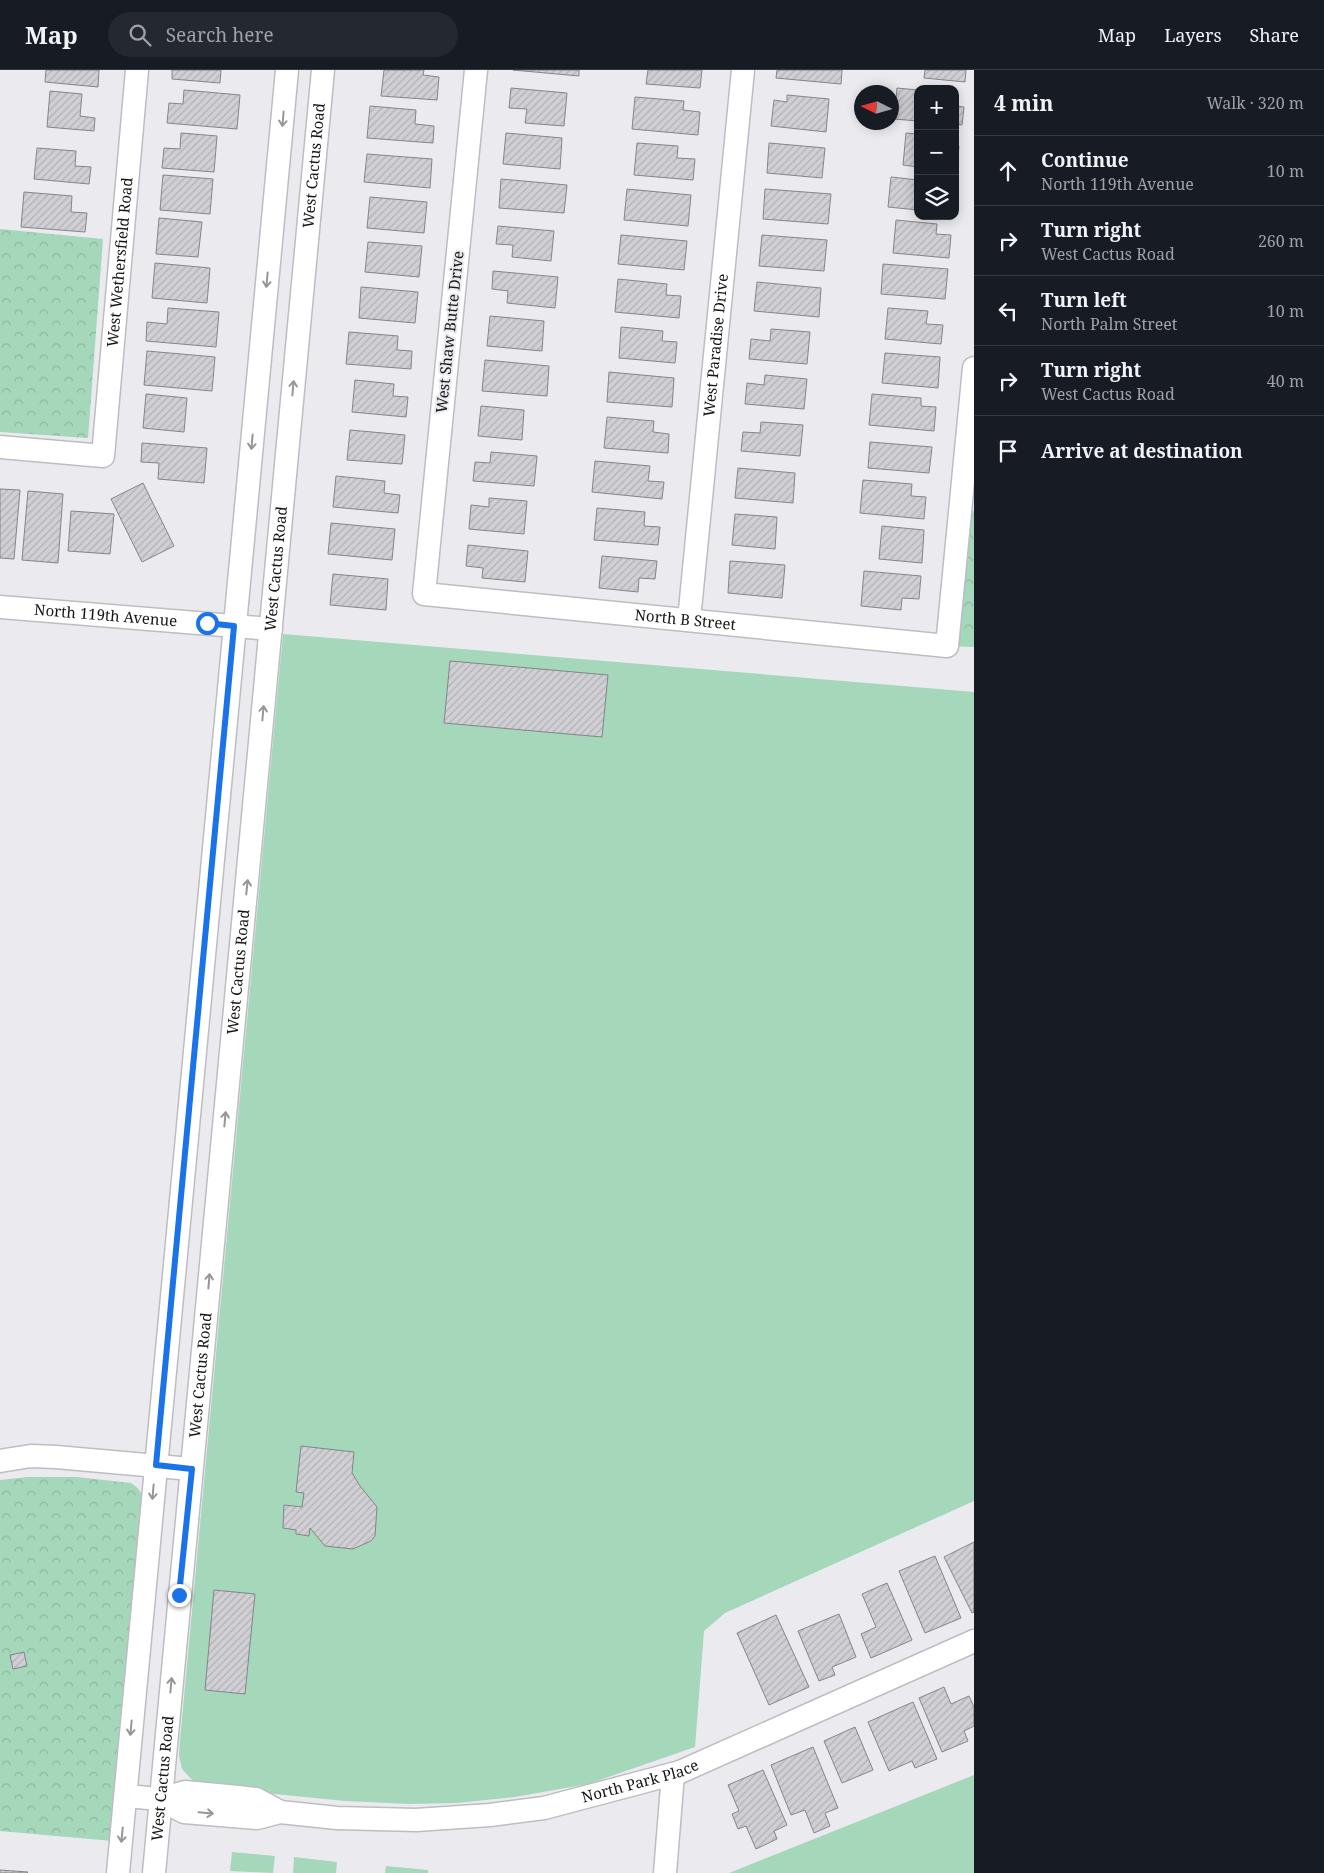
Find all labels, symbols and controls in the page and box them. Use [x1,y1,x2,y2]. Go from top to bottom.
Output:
search box [108,12,458,57]
text: Map [25,18,78,51]
icon: search [126,21,154,49]
text: Search here [166,22,274,48]
text: Map [1098,23,1136,47]
text: Layers [1164,23,1222,47]
text: Share [1250,23,1299,47]
north arrow [854,85,899,130]
map controls [914,85,959,220]
button: + [914,85,959,130]
text: 4 min [994,89,1053,117]
text: Walk · 320 m [1207,92,1304,114]
street label: West Cactus Road [297,102,329,229]
one-way arrow [278,110,287,126]
button: − [914,130,959,175]
text: Continue [1041,147,1129,173]
icon: ahead [994,157,1022,185]
text: 10 m [1267,160,1304,182]
text: North 119th Avenue [1041,173,1194,195]
button: layers [914,175,959,220]
street label: West Wethersfield Road [102,176,137,348]
text: Turn right [1041,217,1141,243]
icon: right [994,227,1022,255]
text: 260 m [1258,230,1304,252]
text: West Cactus Road [1041,243,1175,265]
street label: West Shaw Butte Drive [431,250,467,414]
one-way arrow [262,272,272,288]
street label: West Paradise Drive [698,273,732,418]
text: Turn left [1041,287,1127,313]
icon: left [994,297,1022,325]
text: 10 m [1267,300,1304,322]
text: North Palm Street [1041,313,1177,335]
text: Turn right [1041,357,1141,383]
icon: right [994,367,1022,395]
text: 40 m [1267,370,1304,392]
one-way arrow [289,381,298,397]
text: West Cactus Road [1041,383,1175,405]
one-way arrow [247,434,257,450]
icon: arrive [994,437,1022,465]
text: Arrive at destination [1041,438,1243,464]
street label: West Cactus Road [259,505,291,632]
street label: North 119th Avenue [33,599,178,630]
street label: North B Street [634,604,737,634]
route start [196,612,219,635]
one-way arrow [259,705,268,721]
one-way arrow [242,880,252,896]
street label: West Cactus Road [222,908,253,1035]
one-way arrow [220,1111,229,1127]
one-way arrow [204,1273,214,1289]
street label: West Cactus Road [184,1312,215,1439]
one-way arrow [148,1484,158,1500]
route end [168,1584,191,1607]
one-way arrow [166,1677,176,1693]
street label: West Cactus Road [146,1715,178,1842]
one-way arrow [127,1720,136,1736]
street label: North Park Place [579,1754,701,1807]
one-way arrow [197,1809,213,1818]
one-way arrow [117,1826,127,1842]

